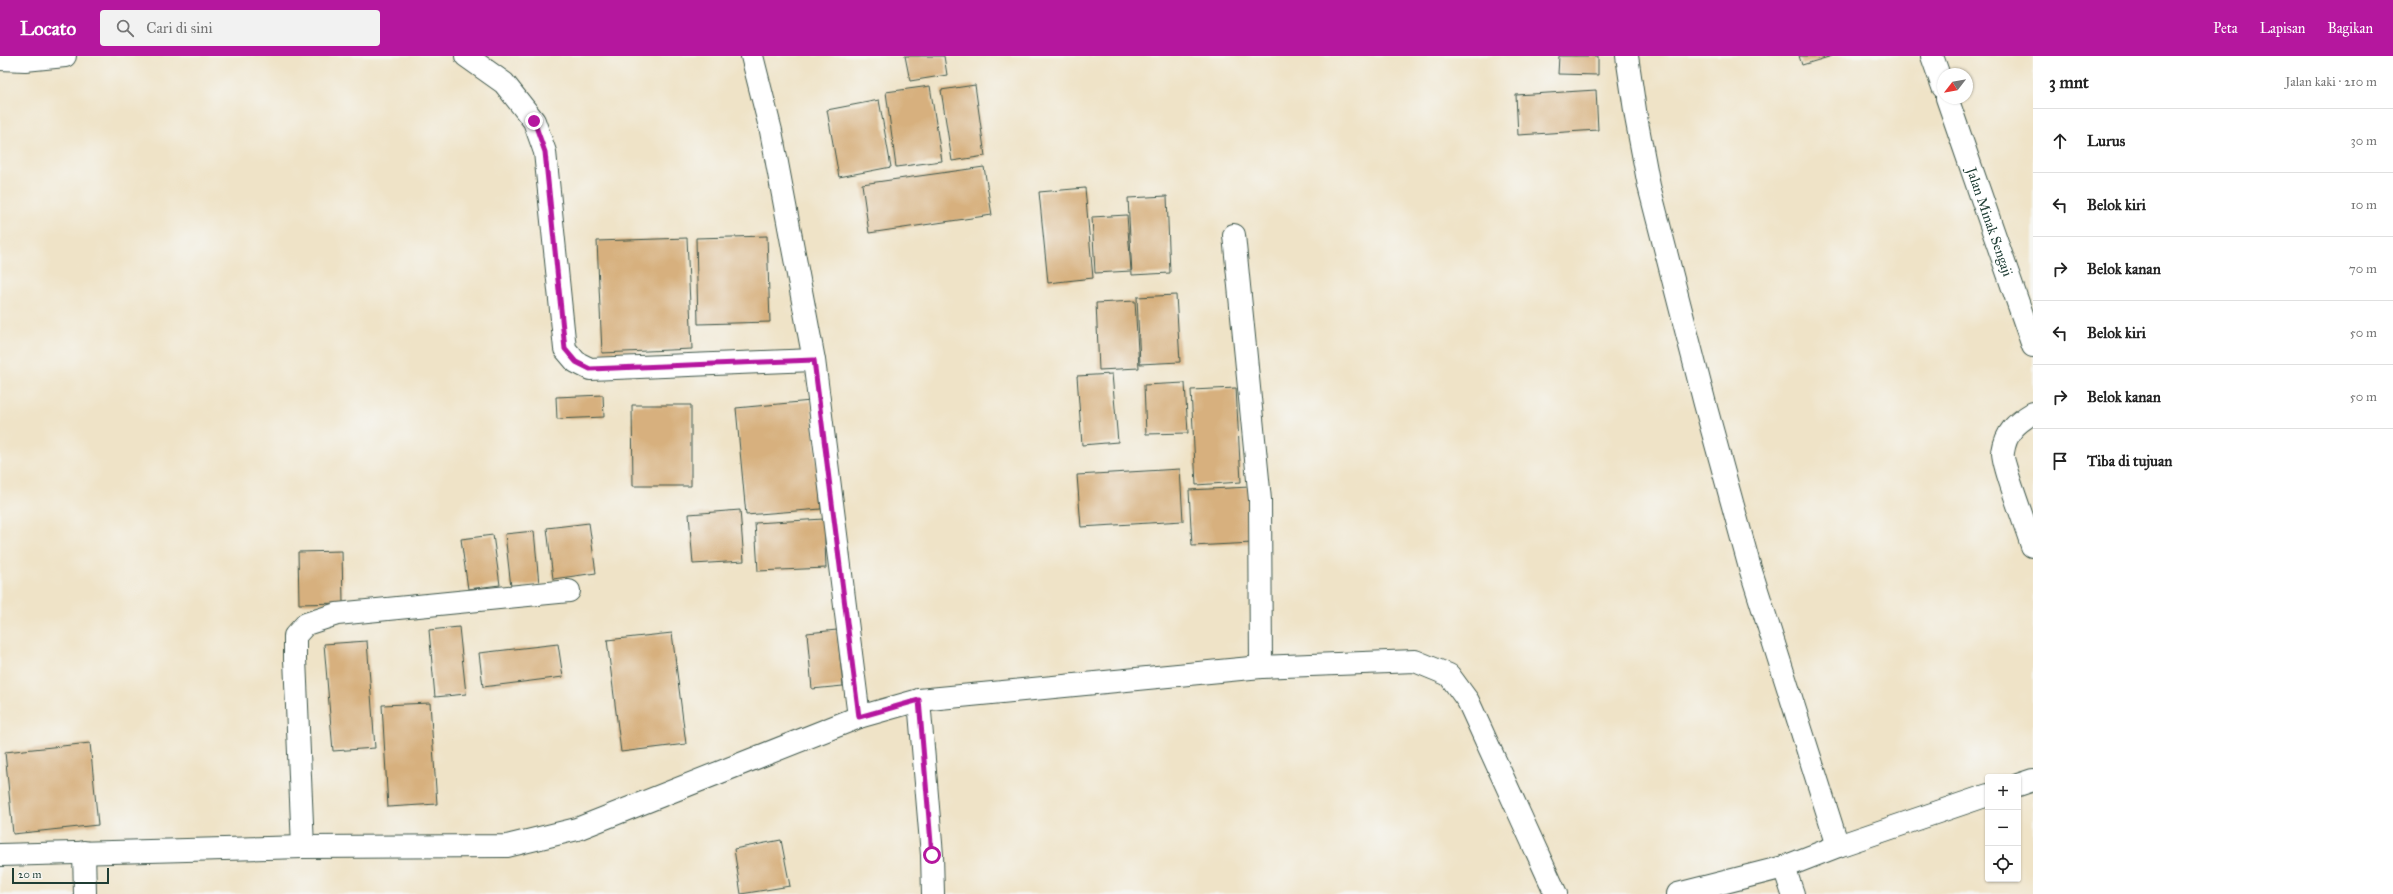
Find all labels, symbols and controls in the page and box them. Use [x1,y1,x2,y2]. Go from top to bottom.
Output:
search box [100,10,380,46]
text: Locato [20,17,76,40]
icon: search [114,17,136,39]
text: Cari di sini [146,19,213,37]
text: Peta [2213,20,2238,37]
text: Lapisan [2260,20,2305,37]
text: Bagikan [2327,20,2373,37]
north arrow [1937,68,1973,104]
text: 3 mnt [2049,72,2089,93]
text: Jalan kaki · 210 m [2285,74,2377,90]
route end [525,112,543,130]
icon: ahead [2049,130,2071,152]
text: Lurus [2087,132,2125,150]
text: 30 m [2351,133,2377,149]
street label: Jalan Minak Sengaji [1962,163,2017,279]
icon: left [2049,194,2071,216]
text: Belok kiri [2087,196,2146,214]
text: 10 m [2351,197,2377,213]
icon: right [2049,258,2071,280]
text: Belok kanan [2087,260,2161,278]
text: 70 m [2349,261,2377,277]
icon: left [2049,322,2071,344]
text: Belok kiri [2087,324,2146,342]
text: 50 m [2350,325,2377,341]
icon: right [2049,386,2071,408]
text: Belok kanan [2087,388,2161,406]
text: 50 m [2350,389,2377,405]
icon: arrive [2049,450,2071,472]
text: Tiba di tujuan [2087,452,2172,470]
map controls [1985,774,2021,882]
button: + [1985,774,2021,810]
button: − [1985,810,2021,846]
route start [923,846,941,864]
button: locate [1985,846,2021,882]
scale bar [12,866,109,885]
text: 20 m [18,868,41,881]

